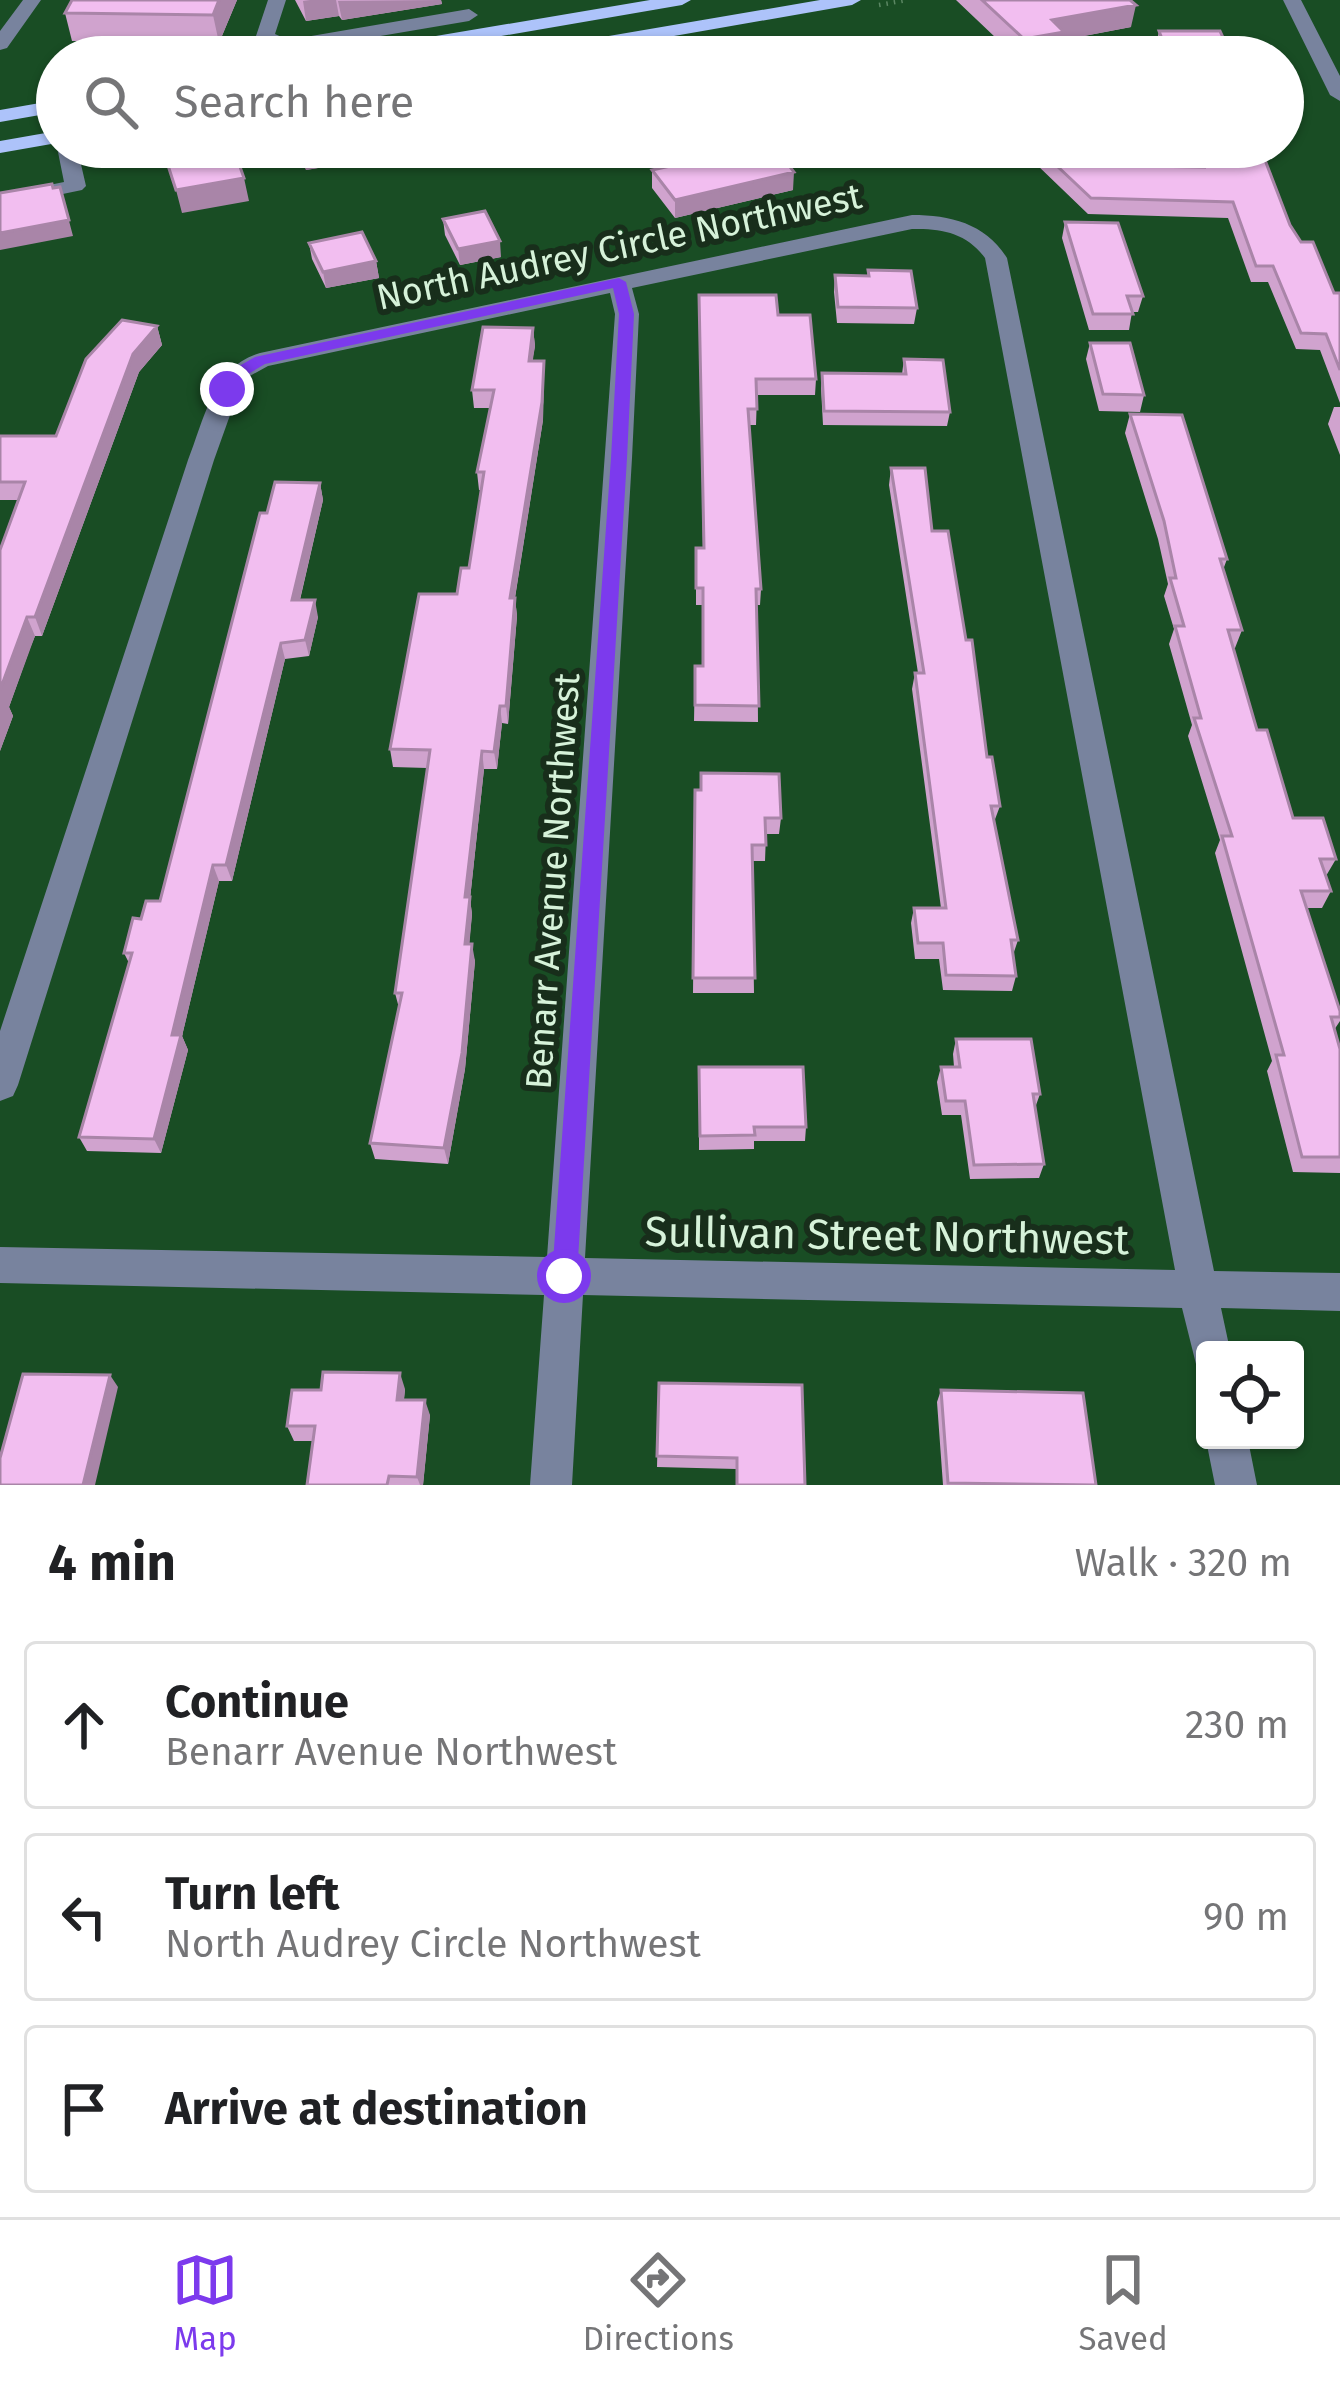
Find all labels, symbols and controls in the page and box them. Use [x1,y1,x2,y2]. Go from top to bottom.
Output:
search box [36,36,1304,168]
icon: search [78,69,144,135]
text: Search here [174,75,414,129]
street label: North Audrey Circle Northwest [373,174,866,320]
route end [200,362,254,416]
street label: Benarr Avenue Northwest [516,671,590,1091]
street label: Sullivan Street Northwest [644,1207,1130,1265]
route start [537,1249,591,1303]
map controls [1196,1341,1304,1449]
button: locate [1196,1341,1304,1449]
text: 4 min [48,1532,176,1594]
text: Walk · 320 m [1075,1540,1292,1586]
text: Continue [165,1675,349,1729]
icon: ahead [51,1692,117,1758]
text: 230 m [1185,1702,1289,1748]
text: Benarr Avenue Northwest [165,1729,617,1775]
text: Turn left [165,1867,339,1921]
icon: left [51,1884,117,1950]
text: 90 m [1203,1894,1289,1940]
text: North Audrey Circle Northwest [165,1921,701,1967]
icon: arrive [51,2076,117,2142]
text: Arrive at destination [165,2082,588,2136]
tab: Map [172,2247,238,2359]
tab: Directions [583,2247,734,2359]
tab: Saved [1078,2247,1168,2359]

